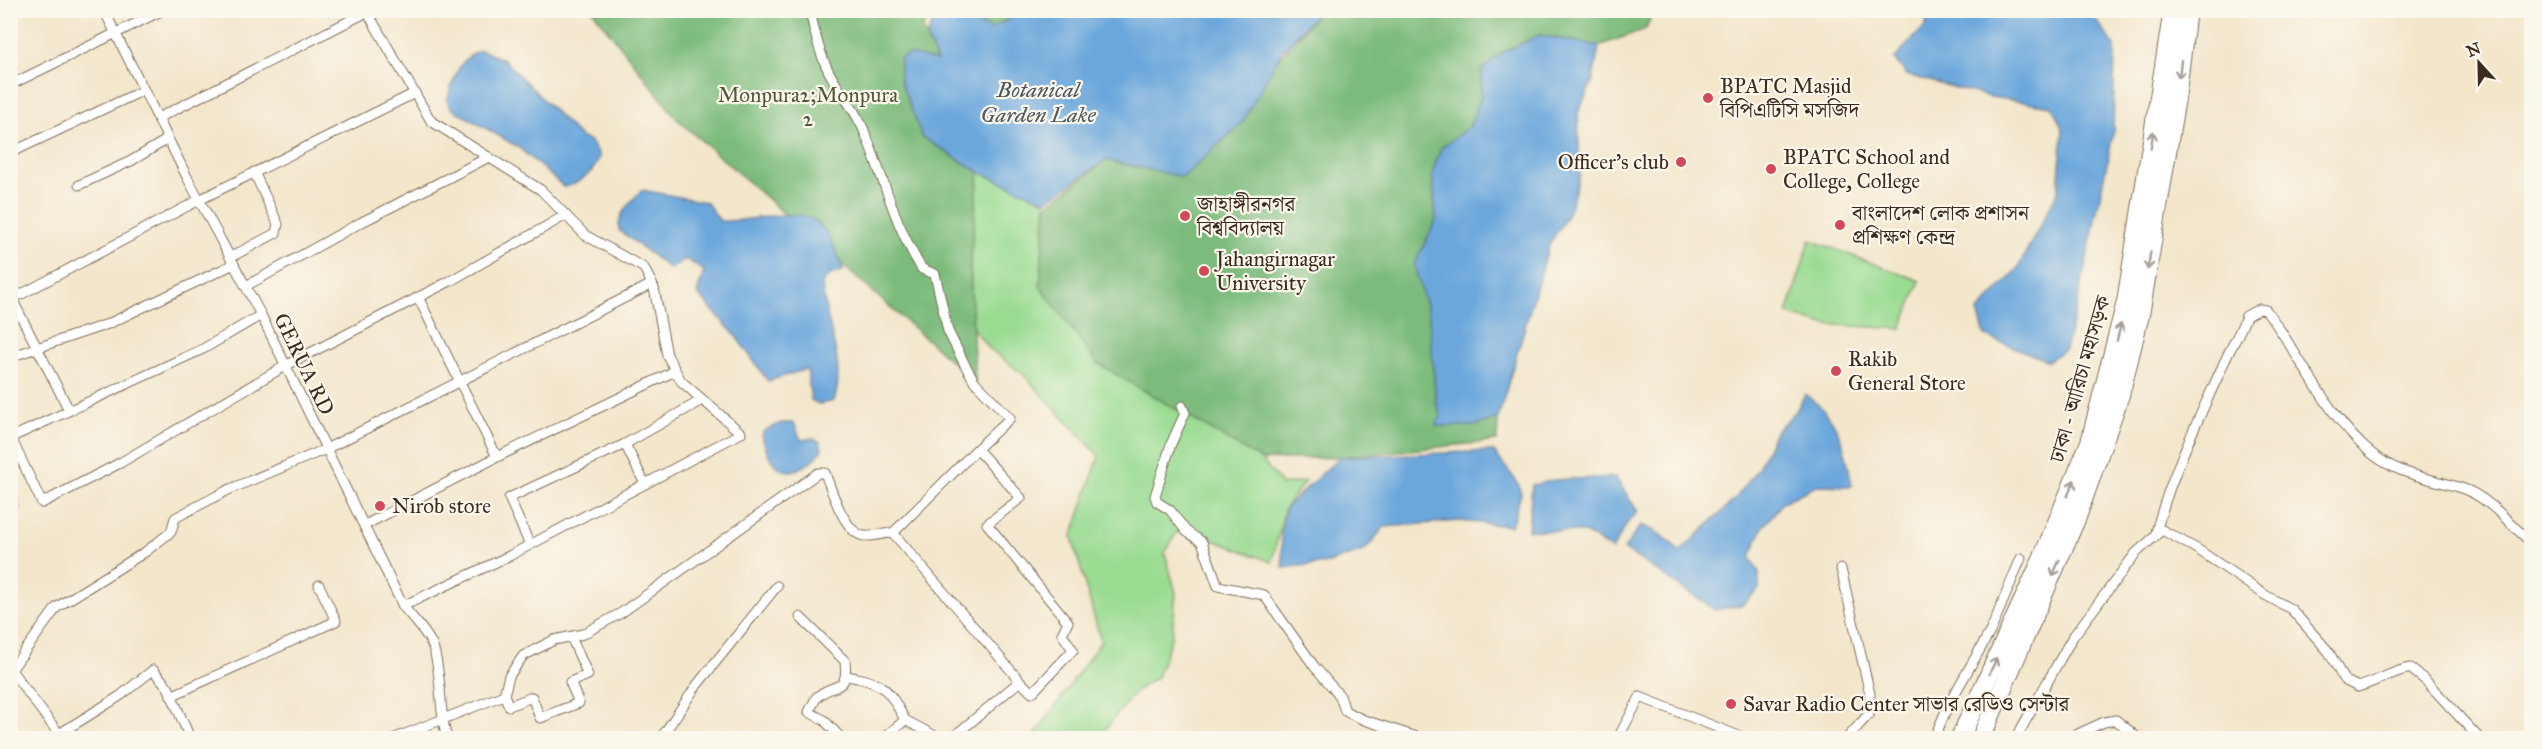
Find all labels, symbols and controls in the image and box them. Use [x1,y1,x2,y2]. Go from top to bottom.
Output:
north arrow [2449,33,2509,93]
text: N [2464,38,2484,61]
one-way arrow [2174,58,2185,78]
place label: BPATC Masjid বিপিএটিসি মসজিদ [1719,73,1860,123]
water label: Botanical Garden Lake [980,76,1096,128]
park label: Monpura2;Monpura 2 [718,82,898,132]
marker: BPATC Masjid বিপিএটিসি মসজিদ [1701,91,1715,105]
one-way arrow [2147,131,2158,150]
place label: BPATC School and College, College [1783,144,1950,194]
place label: Officer's club [1558,149,1669,175]
marker: Officer's club [1674,155,1688,169]
marker: BPATC School and College, College [1764,162,1778,176]
place label: জাহাঙ্গীরনগর বিশ্ববিদ্যালয় [1196,191,1297,241]
place label: বাংলাদেশ লোক প্রশাসন প্রশিক্ষণ কেন্দ্র [1851,200,2030,250]
marker: জাহাঙ্গীরনগর বিশ্ববিদ্যালয় [1178,209,1192,223]
marker: বাংলাদেশ লোক প্রশাসন প্রশিক্ষণ কেন্দ্র [1833,218,1847,232]
place label: Jahangirnagar University [1214,246,1335,296]
one-way arrow [2143,251,2154,270]
marker: Jahangirnagar University [1197,264,1211,278]
street label: ঢাকা - আরিচা মহাসড়ক [2044,292,2117,466]
street label: GERUA RD [268,309,340,419]
one-way arrow [2113,323,2125,342]
place label: Rakib General Store [1848,346,1966,396]
marker: Rakib General Store [1829,364,1843,378]
one-way arrow [2066,479,2077,497]
place label: Nirob store [392,493,491,519]
marker: Nirob store [373,499,387,513]
one-way arrow [2049,558,2061,576]
one-way arrow [1988,658,2000,676]
place label: Savar Radio Center সাভার রেডিও সেন্টার [1743,691,2070,717]
marker: Savar Radio Center সাভার রেডিও সেন্টার [1724,697,1738,711]

